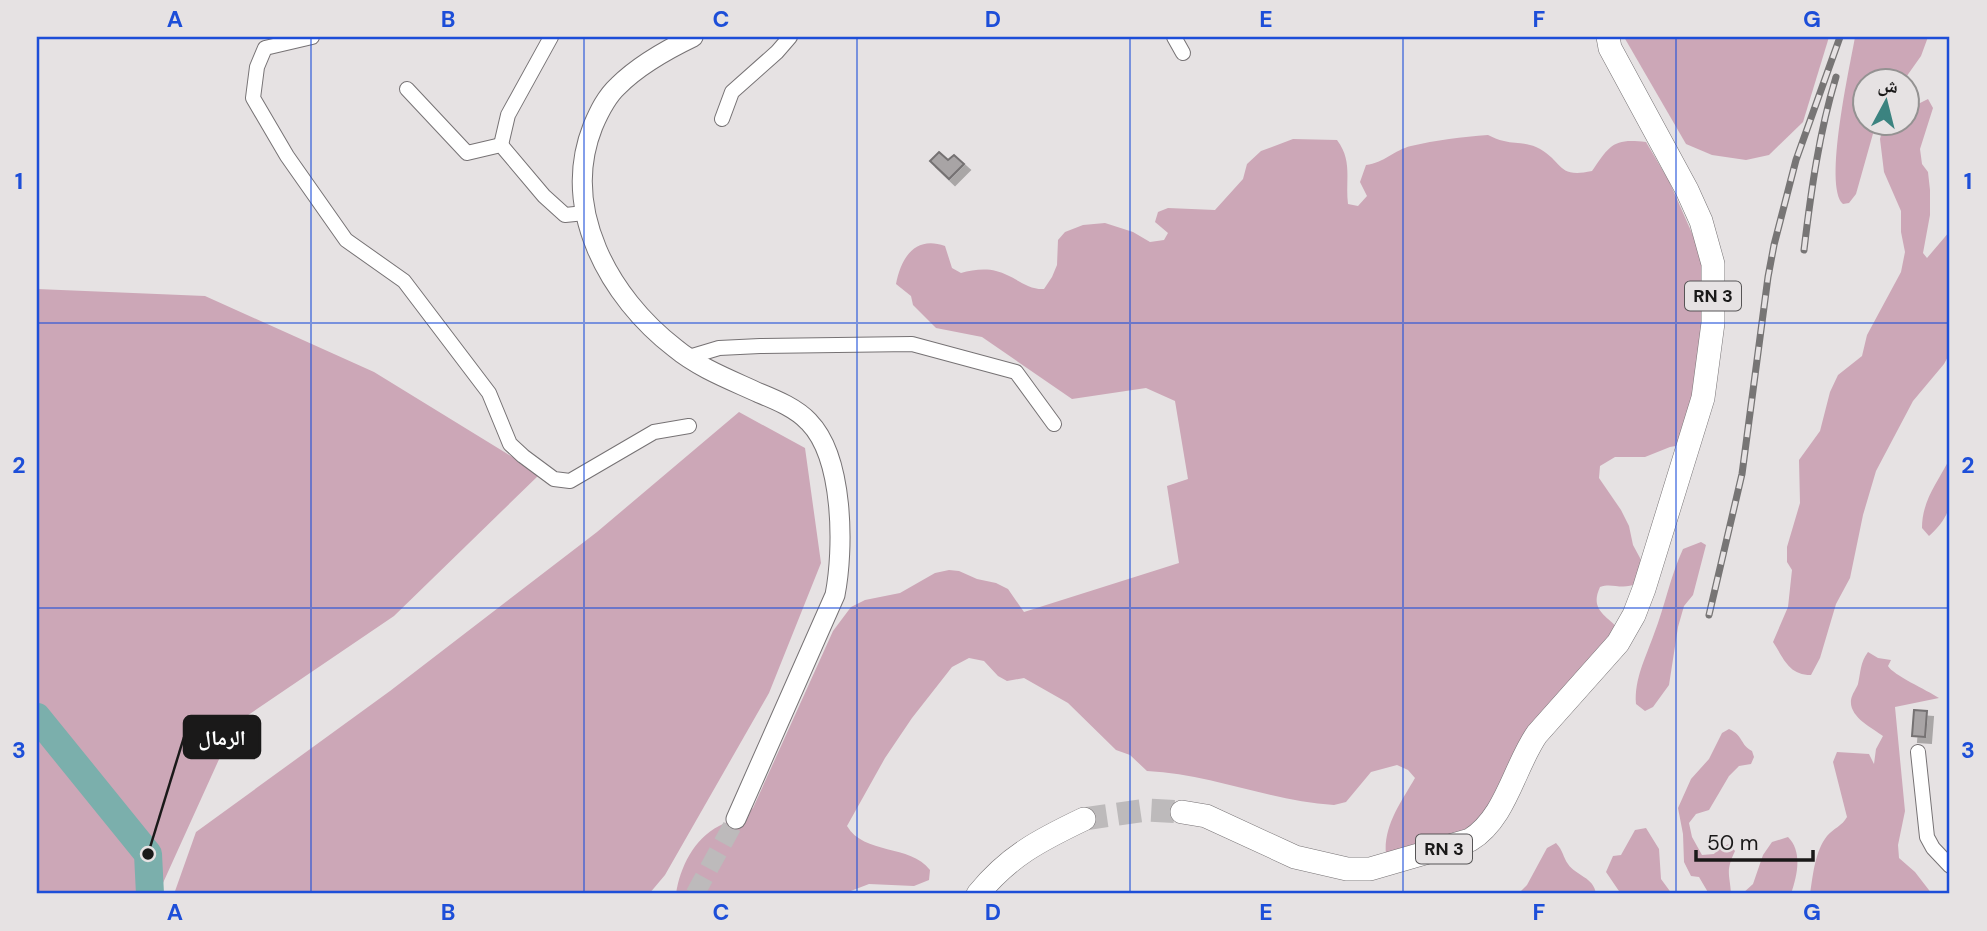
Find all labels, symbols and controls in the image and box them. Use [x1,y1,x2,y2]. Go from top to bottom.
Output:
text: A [167,4,183,34]
text: B [441,4,455,34]
text: C [713,4,729,34]
text: D [985,4,1001,34]
text: E [1259,4,1273,34]
text: F [1533,4,1546,34]
text: G [1803,4,1821,34]
north arrow [1850,66,1920,136]
text: ش [1876,72,1900,99]
text: 1 [15,166,23,196]
text: 1 [1964,166,1972,196]
road number: RN 3 [1685,282,1741,310]
text: 2 [12,450,26,480]
text: 2 [1961,450,1975,480]
callout: الرمال [184,716,260,758]
text: الرمال [198,724,246,752]
text: 3 [12,735,26,765]
text: 3 [1961,735,1975,765]
scale bar [1696,819,1814,863]
text: 50 m [1707,829,1758,857]
road number: RN 3 [1416,834,1472,864]
text: A [167,897,183,927]
text: B [441,897,455,927]
text: C [713,897,729,927]
text: D [985,897,1001,927]
text: E [1259,897,1273,927]
text: F [1533,897,1546,927]
text: G [1803,897,1821,927]

